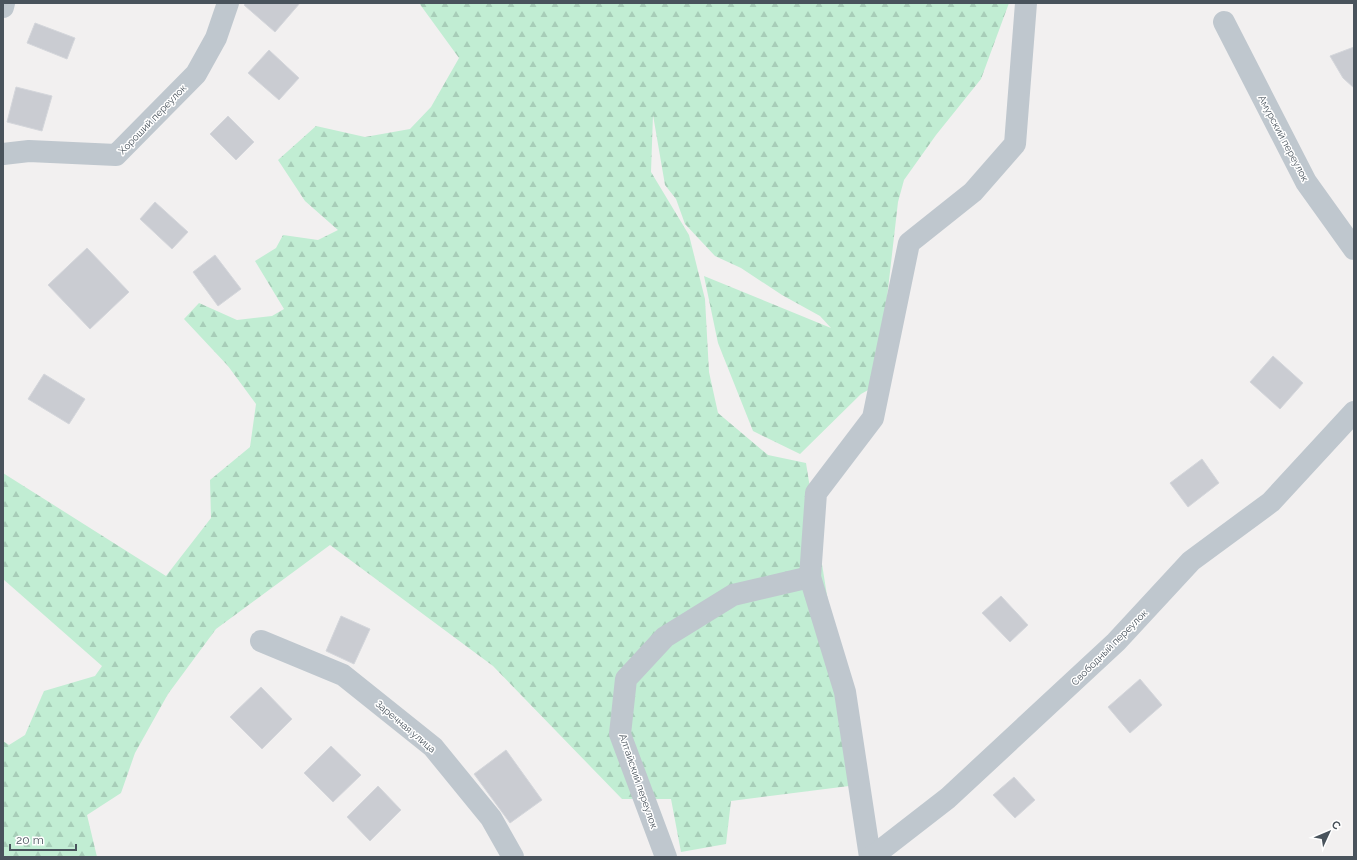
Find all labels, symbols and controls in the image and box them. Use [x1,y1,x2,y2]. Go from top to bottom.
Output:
street label: Хороший переулок [116,82,188,156]
street label: Амурский переулок [1256,93,1311,183]
street label: Свободный переулок [1069,607,1150,688]
street label: Заречная улица [373,698,438,755]
street label: Алтайский переулок [617,732,660,830]
north arrow [1309,812,1349,852]
text: С [1329,818,1343,833]
scale bar [10,826,76,852]
text: 20 m [16,833,44,847]

